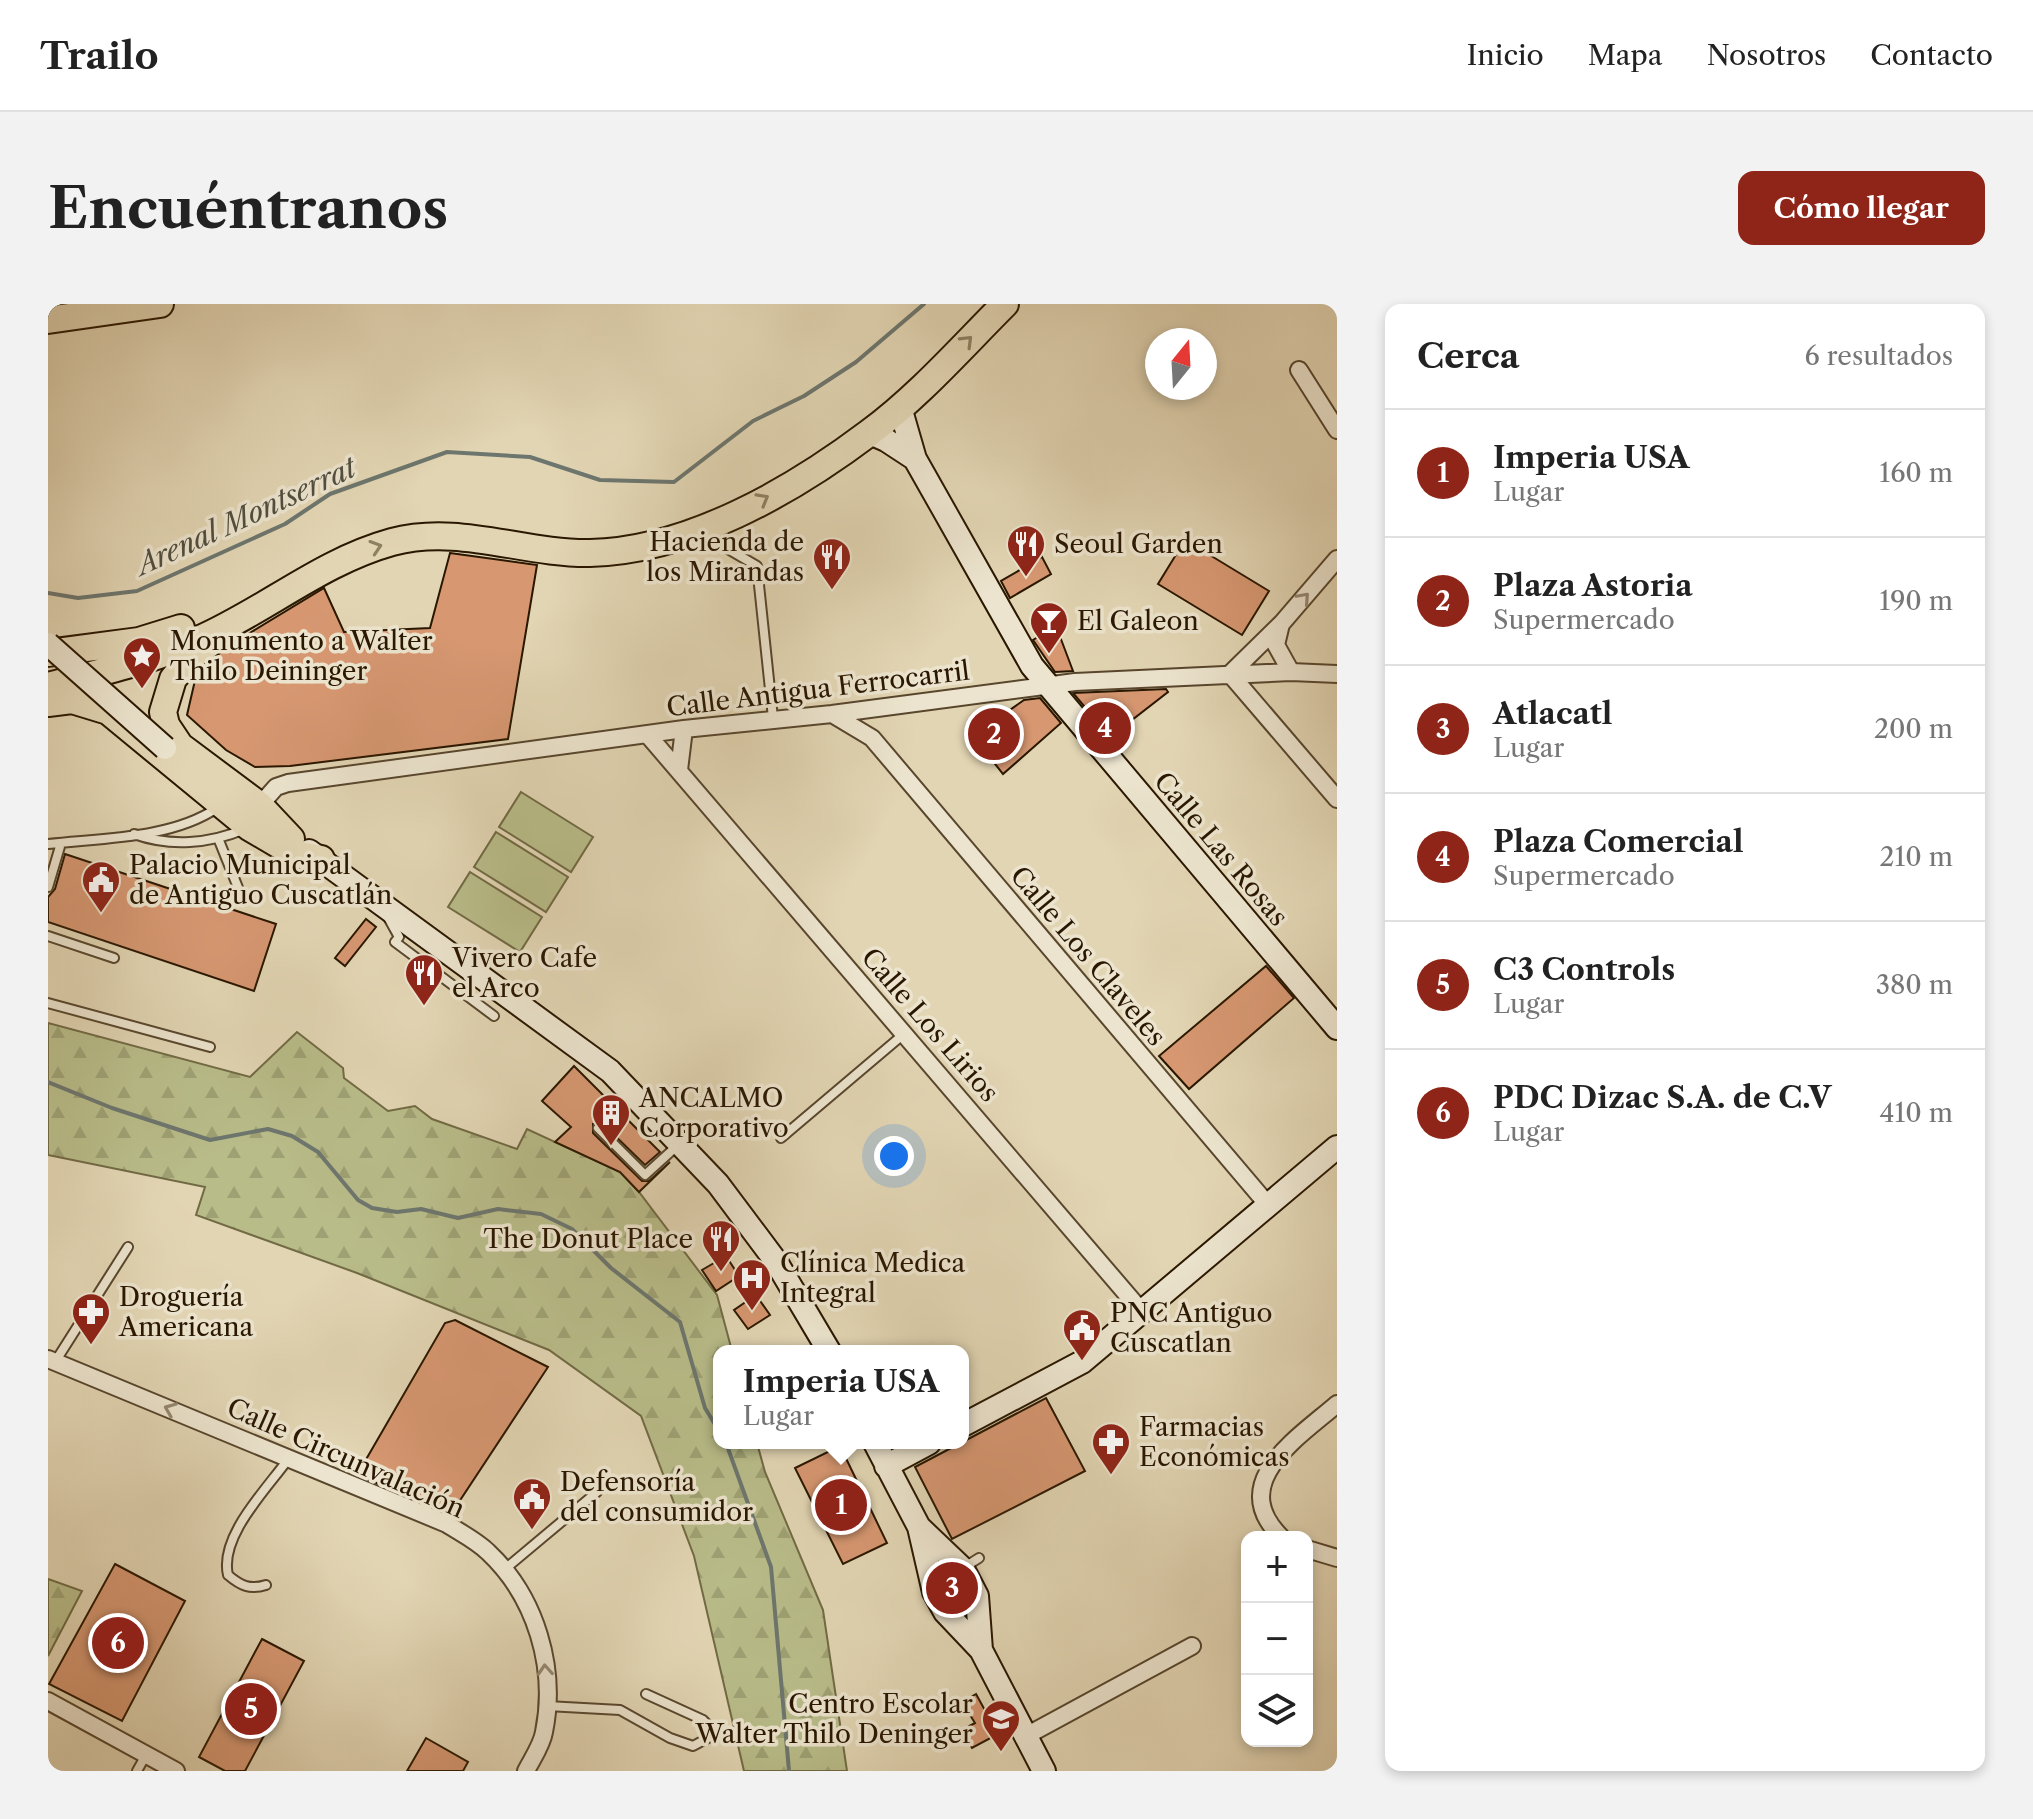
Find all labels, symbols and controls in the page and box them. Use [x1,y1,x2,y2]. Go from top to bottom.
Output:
text: Trailo [40,32,159,79]
text: Inicio [1467,38,1544,72]
text: Mapa [1588,38,1663,72]
text: Nosotros [1707,38,1826,72]
text: Contacto [1870,38,1993,72]
button: Cómo llegar [1738,171,1985,245]
text: Encuéntranos [48,174,448,243]
north arrow [1145,328,1217,400]
text: Cerca [1417,335,1519,377]
one-way arrow [958,336,973,351]
text: 6 resultados [1805,340,1953,372]
text: Imperia USA [1493,439,1689,476]
water label: Arenal Montserrat [127,449,363,584]
text: 1 [1437,457,1449,489]
text: 160 m [1879,457,1953,489]
text: Lugar [1493,476,1564,508]
one-way arrow [754,493,769,509]
restaurant icon: Seoul Garden [1005,523,1047,578]
place label: Hacienda de los Mirandas [646,526,804,588]
place label: Seoul Garden [1054,528,1223,560]
restaurant icon: Hacienda de los Mirandas [811,536,853,591]
one-way arrow [368,541,382,557]
text: Plaza Astoria [1493,567,1693,604]
text: 2 [1435,585,1451,617]
text: 190 m [1879,585,1953,617]
one-way arrow [1294,592,1308,607]
bar icon: El Galeon [1028,600,1070,655]
text: Supermercado [1493,604,1675,636]
place label: El Galeon [1077,605,1199,637]
place label: Monumento a Walter Thilo Deininger [170,625,433,687]
place icon: Monumento a Walter Thilo Deininger [121,635,163,690]
street label: Calle Antigua Ferrocarril [665,654,972,723]
text: Atlacatl [1493,695,1612,732]
pin: 4 [1079,698,1131,758]
pin: 2 [968,704,1020,764]
text: 3 [1436,713,1450,745]
text: 200 m [1874,713,1953,745]
text: Lugar [1493,732,1564,764]
street label: Calle Las Rosas [1147,766,1295,932]
text: Plaza Comercial [1493,823,1744,860]
text: 4 [1435,841,1451,873]
text: 210 m [1880,841,1953,873]
place label: Palacio Municipal de Antiguo Cuscatlán [129,849,392,911]
public building icon: Palacio Municipal de Antiguo Cuscatlán [80,859,122,914]
street label: Calle Los Claveles [1004,860,1172,1052]
text: Supermercado [1493,860,1675,892]
place label: Vivero Cafe el Arco [451,942,597,1004]
street label: Calle Los Lirios [855,942,1005,1108]
text: C3 Controls [1493,951,1675,988]
restaurant icon: Vivero Cafe el Arco [403,952,445,1007]
text: 5 [1436,969,1450,1001]
text: 380 m [1876,969,1953,1001]
text: Lugar [1493,988,1564,1020]
text: PDC Dizac S.A. de C.V [1493,1079,1831,1116]
place label: ANCALMO Corporativo [638,1082,789,1144]
building icon: ANCALMO Corporativo [590,1092,632,1147]
text: 6 [1435,1097,1451,1129]
text: 410 m [1879,1097,1953,1129]
text: Lugar [1493,1116,1564,1148]
your location [874,1136,914,1176]
restaurant icon: The Donut Place [700,1218,742,1273]
place label: The Donut Place [484,1223,693,1255]
place label: Clínica Medica Integral [780,1247,965,1309]
hospital icon: Clínica Medica Integral [731,1257,773,1312]
place label: Droguería Americana [118,1281,254,1343]
pharmacy icon: Droguería Americana [70,1291,112,1346]
place label: PNC Antiguo Cuscatlan [1110,1297,1273,1359]
public building icon: PNC Antiguo Cuscatlan [1061,1307,1103,1362]
popup [713,1345,969,1449]
text: Imperia USA [743,1363,939,1400]
street label: Calle Circunvalación [222,1391,470,1525]
text: Lugar [743,1400,814,1432]
one-way arrow [164,1402,178,1418]
place label: Farmacias Económicas [1139,1411,1290,1473]
pharmacy icon: Farmacias Económicas [1090,1421,1132,1476]
place label: Defensoría del consumidor [560,1466,753,1528]
pin: 1 [815,1475,867,1535]
public building icon: Defensoría del consumidor [511,1476,553,1531]
map controls [1241,1531,1313,1747]
button: + [1241,1531,1313,1603]
pin: 3 [926,1558,978,1618]
button: − [1241,1603,1313,1675]
pin: 6 [92,1613,144,1673]
one-way arrow [537,1663,554,1676]
button: layers [1241,1675,1313,1747]
pin: 5 [225,1679,277,1739]
place label: Centro Escolar Walter Thilo Deninger [695,1688,973,1750]
school or university icon: Centro Escolar Walter Thilo Deninger [980,1698,1022,1753]

